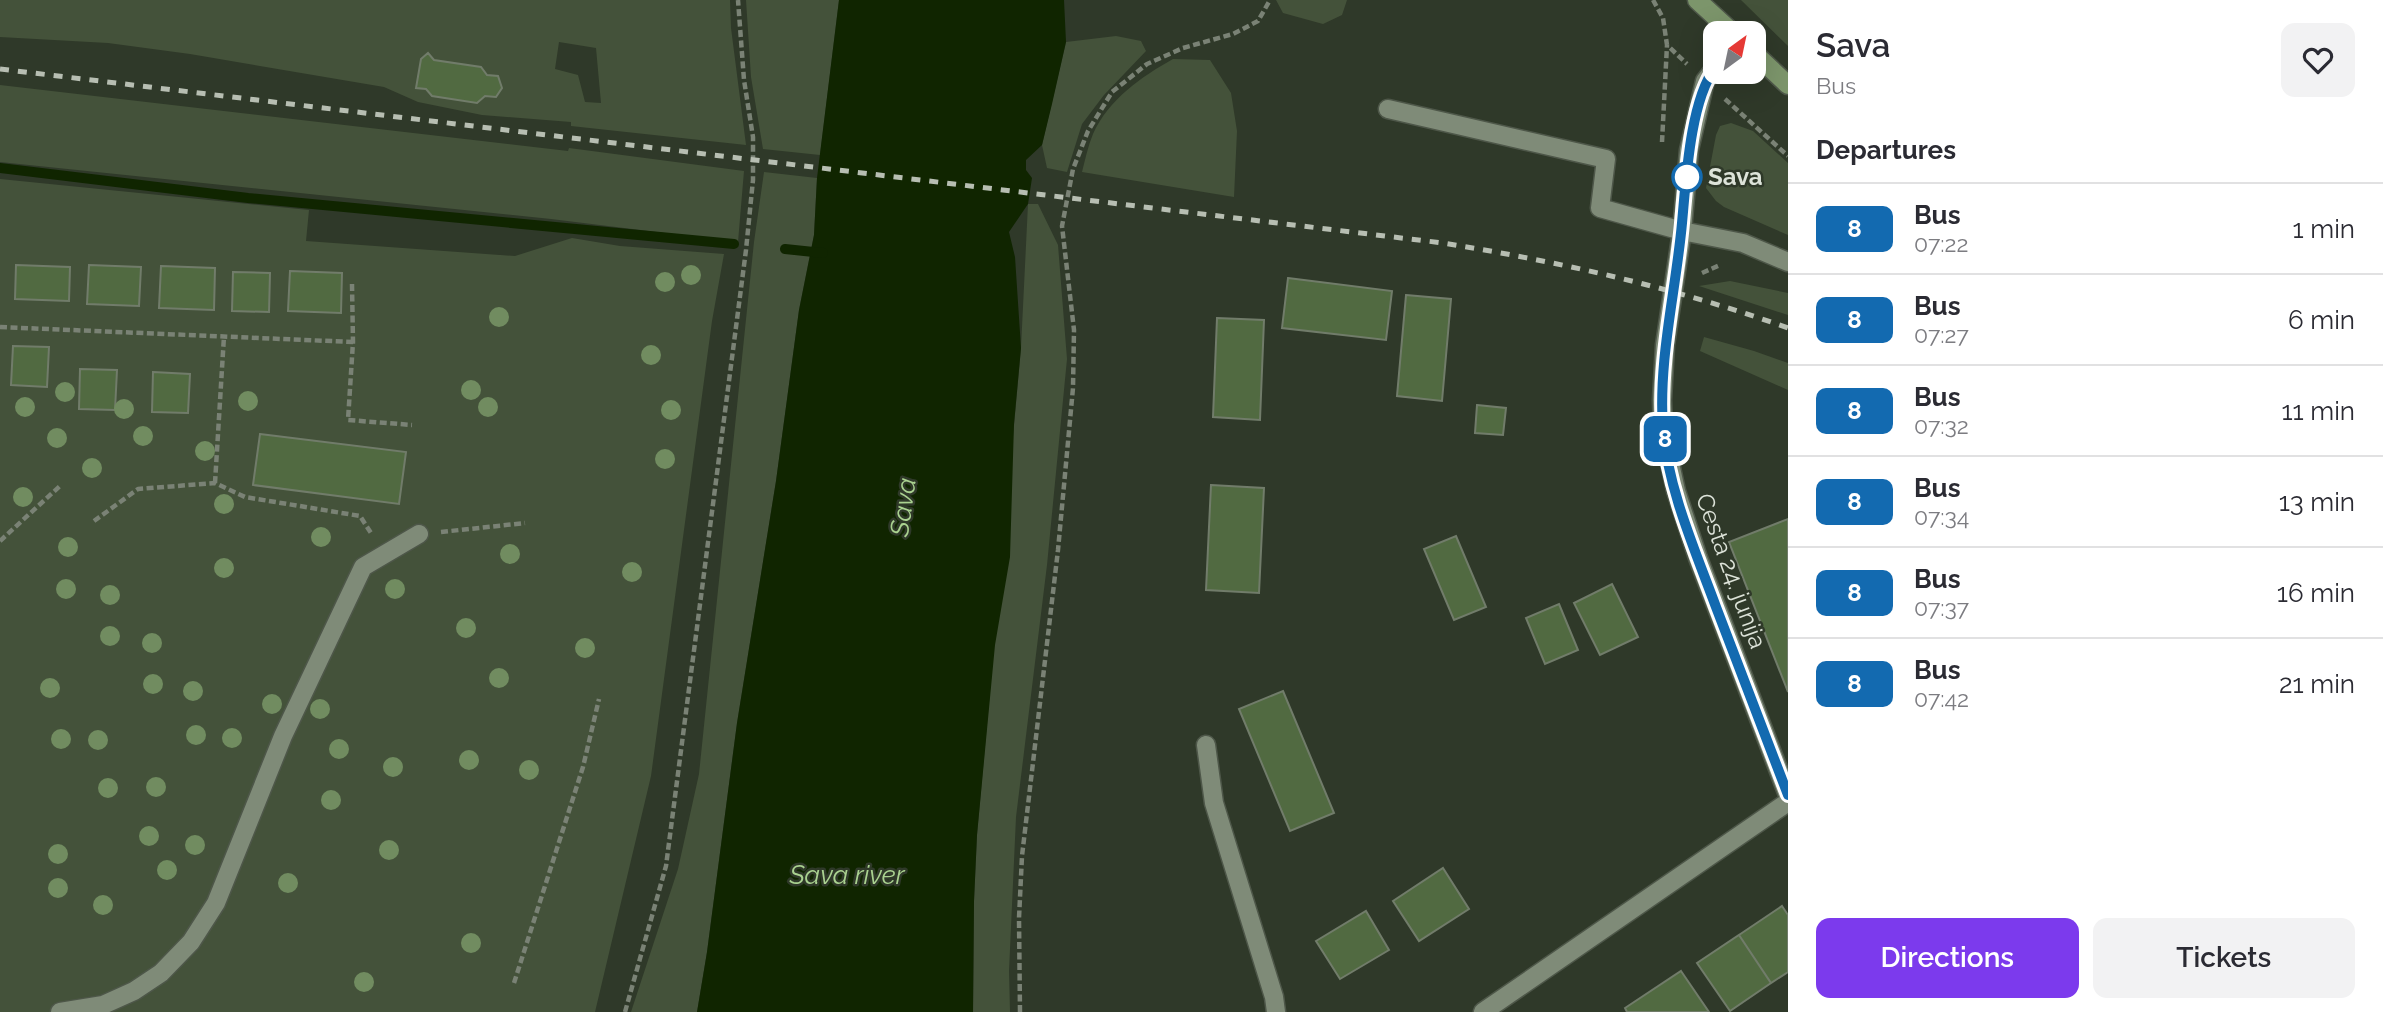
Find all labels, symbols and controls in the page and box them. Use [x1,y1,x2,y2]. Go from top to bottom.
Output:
north arrow [1703,21,1766,84]
map controls [1703,21,1766,84]
button: heart [2281,23,2355,97]
text: Sava [1816,26,1890,65]
text: Bus [1816,72,1856,99]
text: Departures [1816,135,1956,165]
marker: Sava [1672,162,1702,192]
place label: Sava [1708,162,1763,191]
text: Bus [1914,200,1961,230]
text: 8 [1847,214,1862,243]
text: 1 min [2293,214,2355,244]
text: 07:22 [1914,230,1969,257]
text: Bus [1914,291,1961,321]
text: 8 [1847,305,1862,334]
text: 6 min [2288,305,2355,335]
text: 07:27 [1914,321,1969,348]
text: Bus [1914,382,1961,412]
text: 8 [1847,396,1862,425]
text: 11 min [2281,396,2355,426]
text: 07:32 [1914,412,1969,439]
line badge: 8 [1642,416,1688,462]
text: 8 [1658,424,1672,453]
text: Bus [1914,473,1961,503]
water label: Sava [884,476,922,539]
text: 8 [1847,487,1862,516]
text: 13 min [2279,487,2355,517]
street label: Cesta 24. junija [1690,489,1773,652]
text: 07:34 [1914,503,1969,530]
text: Bus [1914,564,1961,594]
text: 8 [1847,578,1862,607]
text: 16 min [2277,578,2355,608]
text: 07:37 [1914,594,1969,621]
text: Bus [1914,655,1961,685]
text: 8 [1847,669,1862,698]
text: 21 min [2279,669,2355,699]
text: 07:42 [1914,685,1969,712]
water label: Sava river [788,860,906,890]
button: Directions [1816,918,2079,998]
button: Tickets [2093,918,2355,998]

